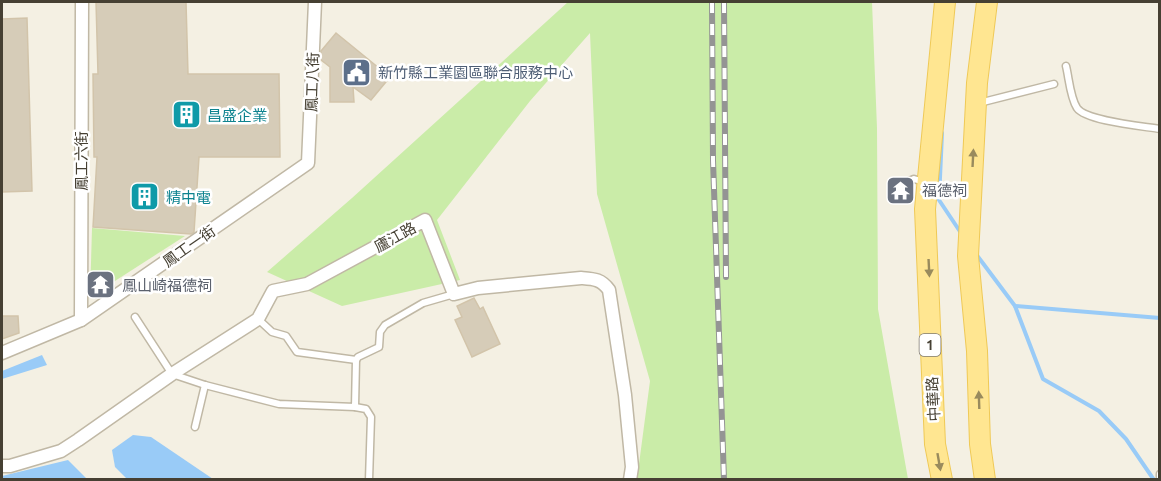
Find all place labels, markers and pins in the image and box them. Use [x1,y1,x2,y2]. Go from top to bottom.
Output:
public building icon: 新竹縣工業園區聯合服務中心 [341,56,373,88]
place label: 新竹縣工業園區聯合服務中心 [378,64,573,81]
building icon: 昌盛企業 [170,99,202,131]
place label: 昌盛企業 [207,107,267,124]
temple icon: 福德祠 [885,174,917,206]
building icon: 精中電 [129,181,161,213]
place label: 福德祠 [922,182,967,199]
place label: 精中電 [166,189,211,206]
temple icon: 鳳山崎福德祠 [85,269,117,301]
place label: 鳳山崎福德祠 [122,277,212,294]

